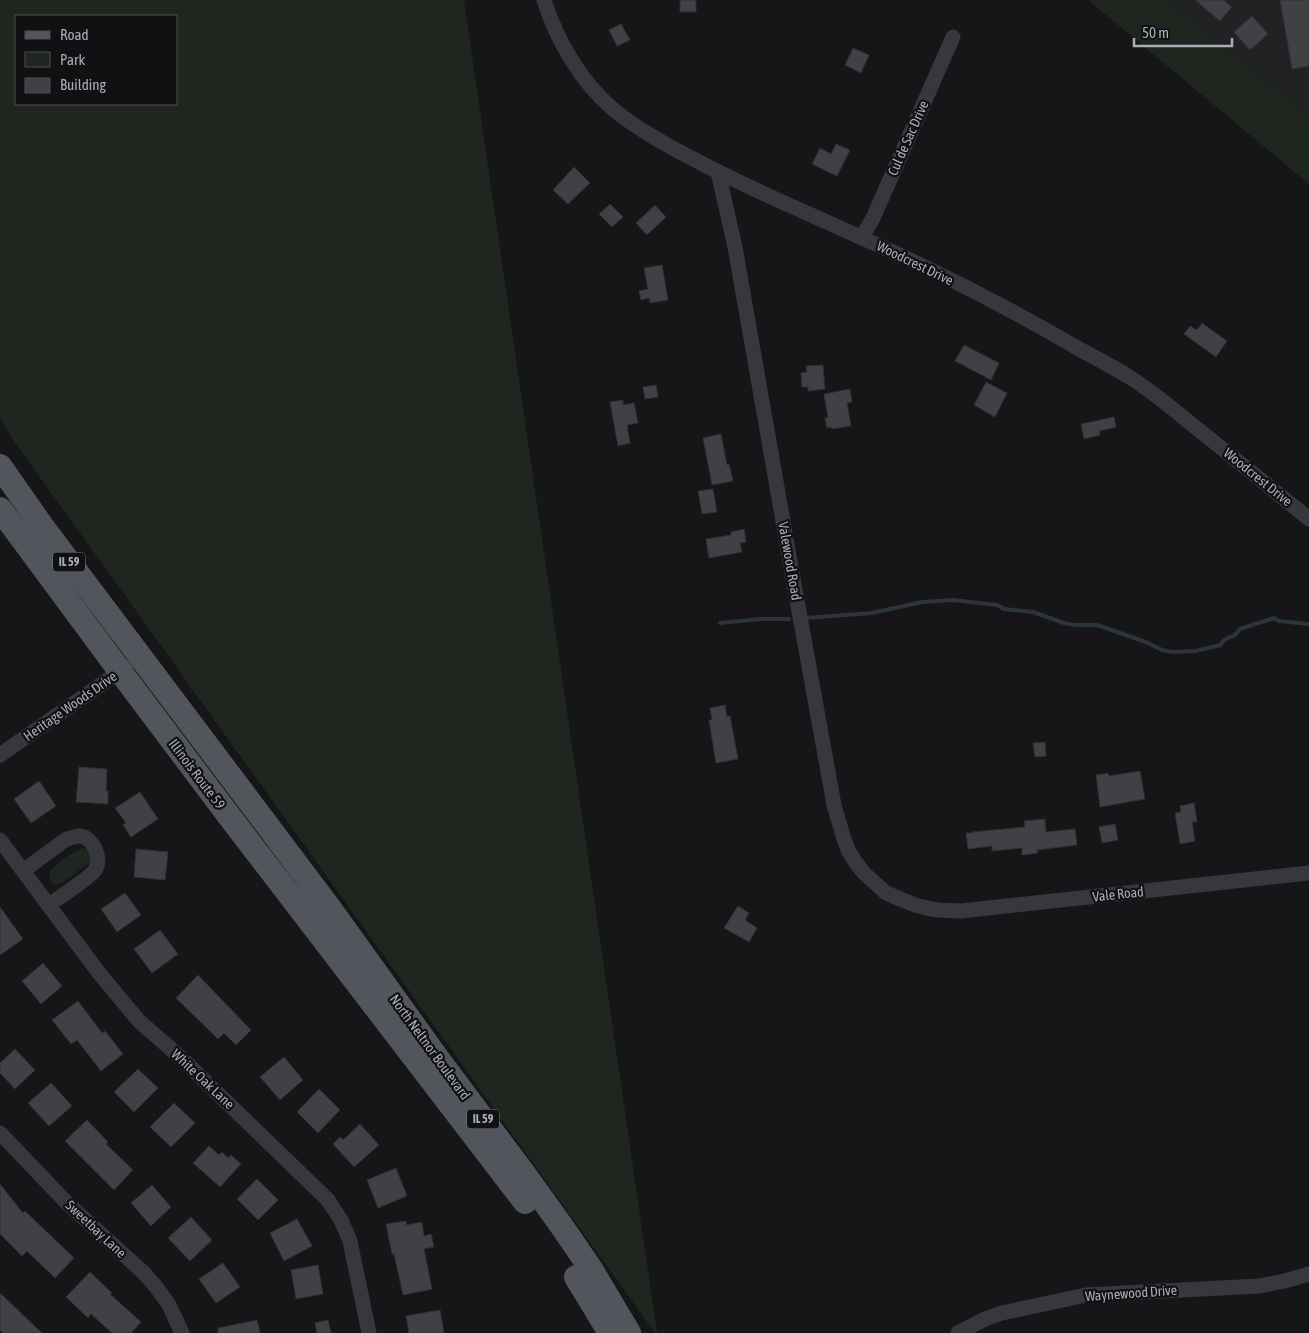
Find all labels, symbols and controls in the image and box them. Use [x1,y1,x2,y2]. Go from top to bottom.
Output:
legend [15,15,178,105]
scale bar [1134,15,1232,47]
text: 50 m [1142,24,1169,41]
text: Road [60,26,89,43]
text: Park [60,51,85,68]
text: Building [60,76,106,93]
street label: Cul de Sac Drive [884,98,932,178]
street label: Woodcrest Drive [874,238,956,288]
street label: Woodcrest Drive [1221,445,1295,509]
street label: Valewood Road [775,521,805,601]
road number: IL 59 [53,552,85,572]
street label: Heritage Woods Drive [20,668,120,744]
street label: Illinois Route 59 [166,736,228,812]
street label: Vale Road [1092,883,1144,905]
street label: North Neltnor Boulevard [386,991,474,1103]
street label: White Oak Lane [168,1046,238,1112]
road number: IL 59 [467,1110,499,1128]
street label: Sweetbay Lane [63,1197,129,1261]
street label: Waynewood Drive [1084,1282,1178,1304]

